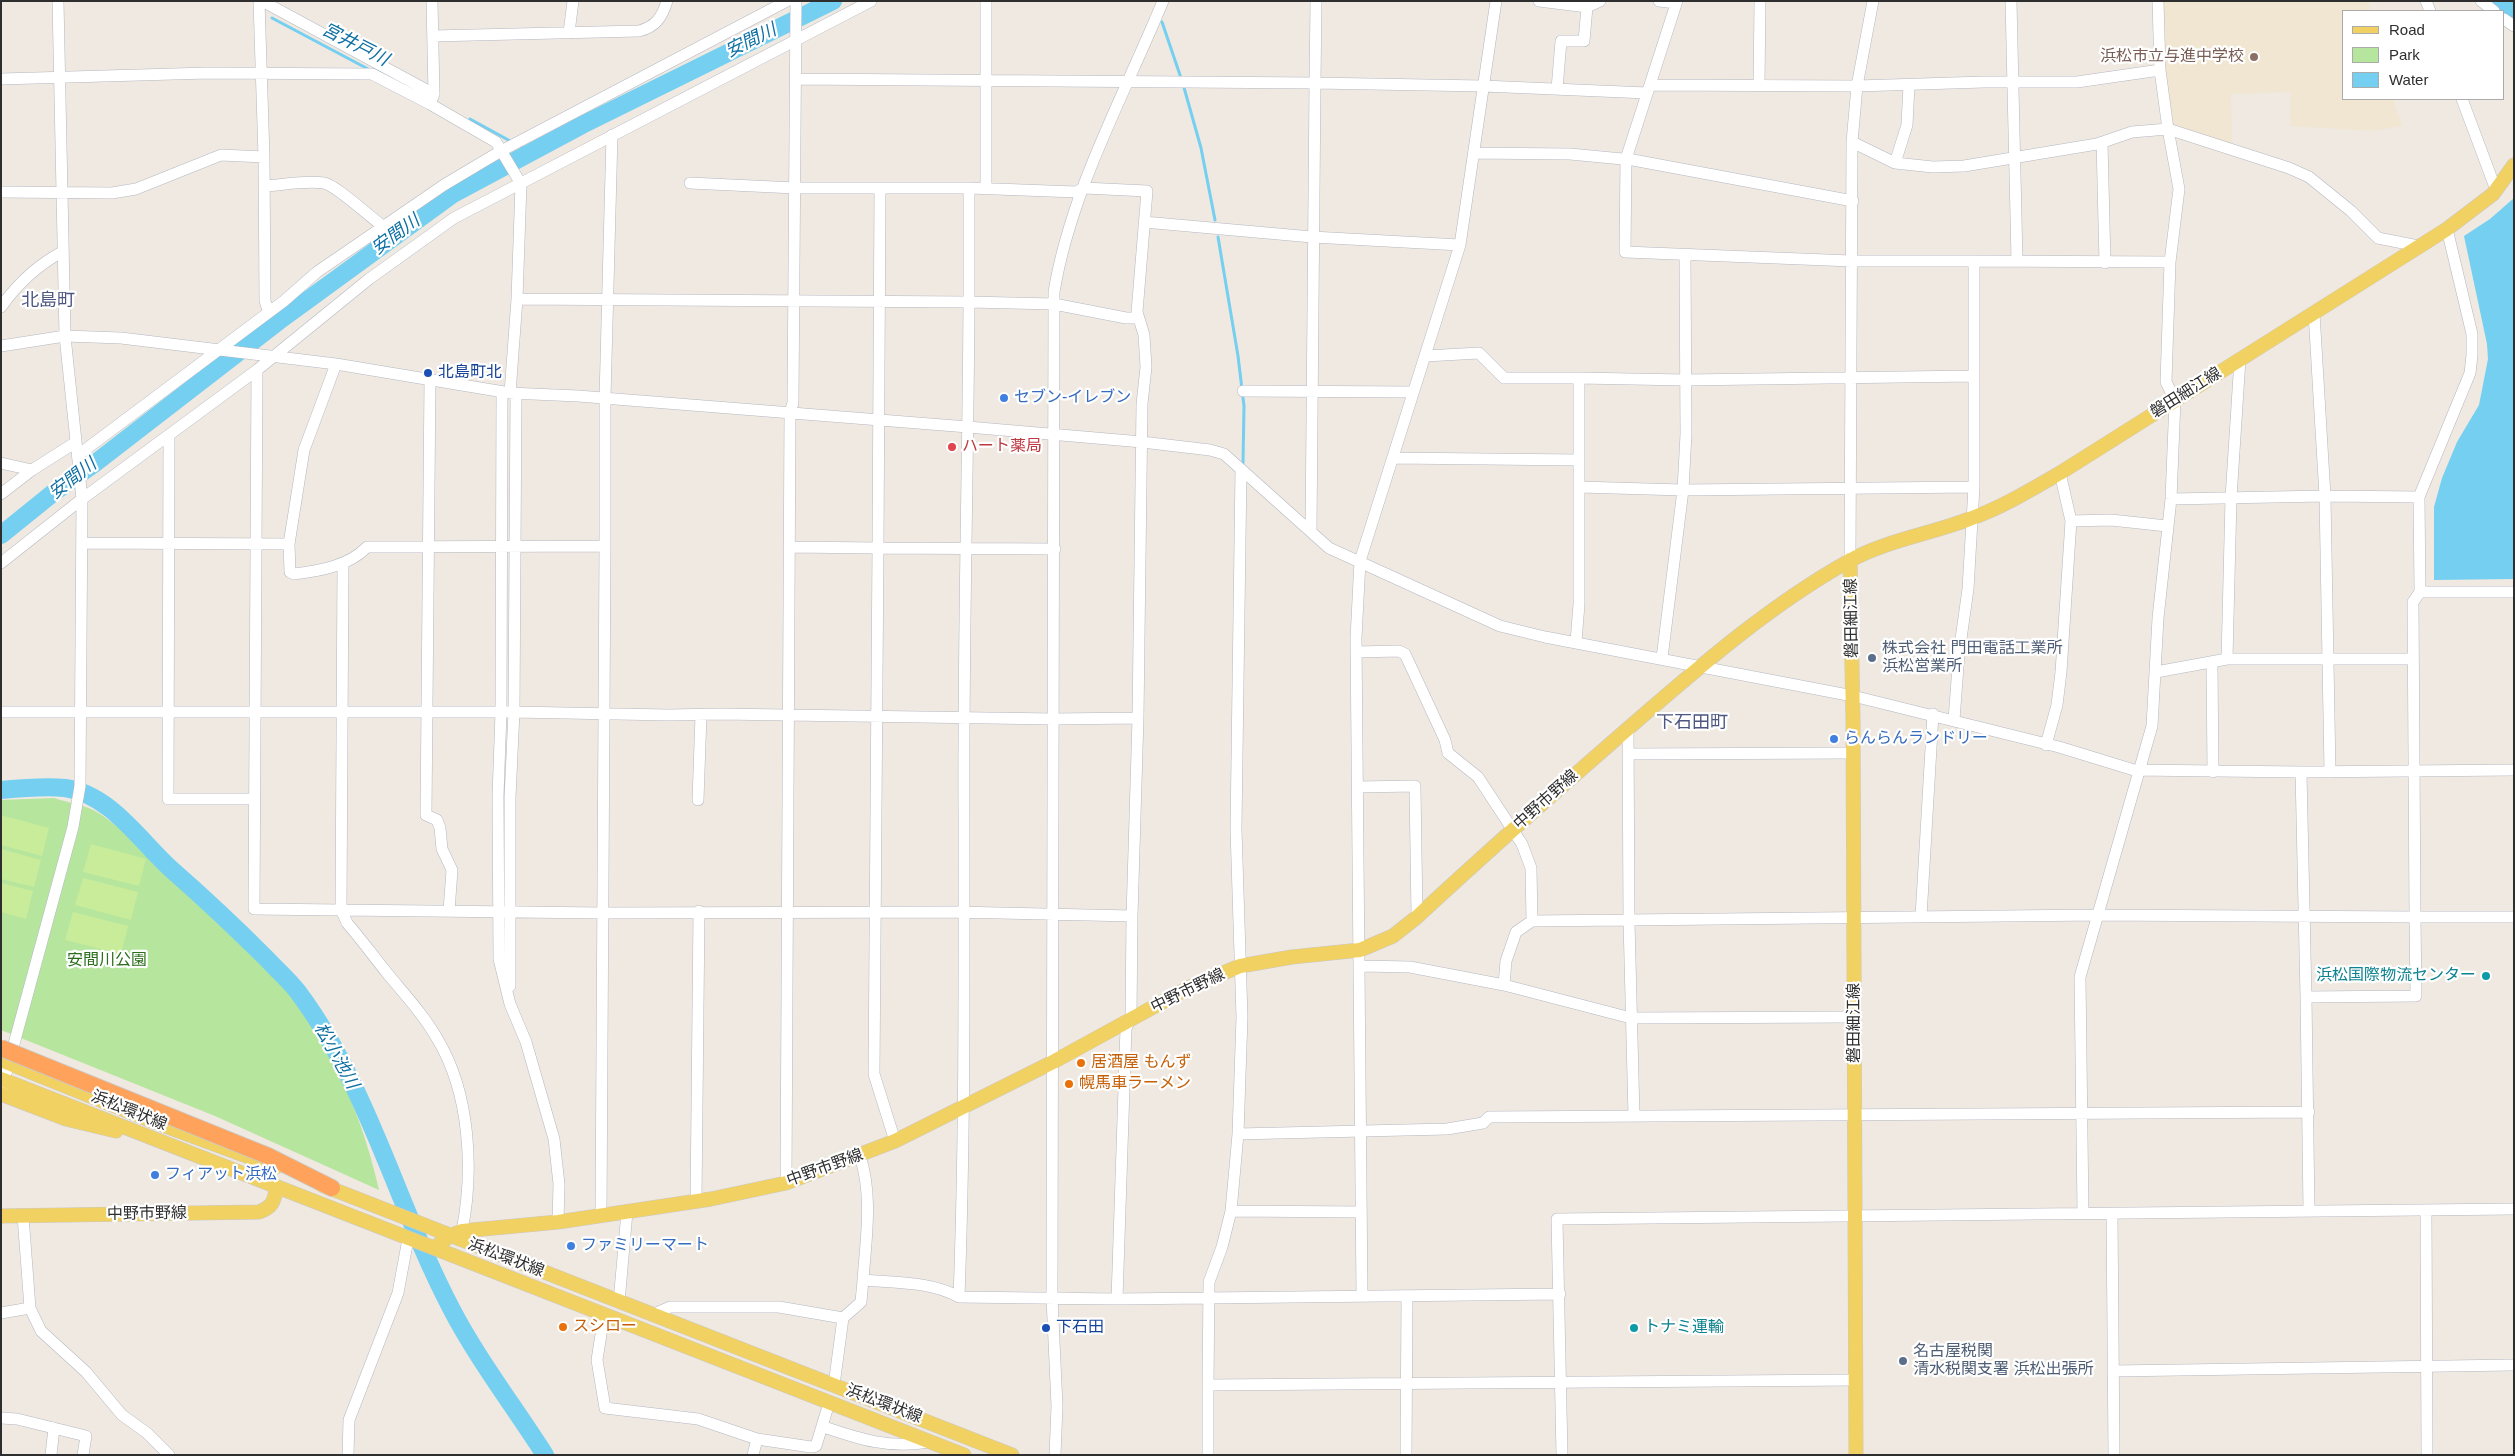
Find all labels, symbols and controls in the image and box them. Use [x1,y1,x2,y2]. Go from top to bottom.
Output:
legend [2342,10,2505,100]
water label: 宮井戸川 [318,19,392,71]
water label: 安間川 [722,19,780,63]
text: Road [2389,21,2425,38]
text: Park [2389,46,2420,63]
place label: 浜松市立与進中学校 [2100,47,2244,67]
marker: 浜松市立与進中学校 [2248,51,2260,63]
text: Water [2389,71,2428,88]
water label: 安間川 [368,210,424,260]
district label: 北島町 [21,290,75,312]
place label: 北島町北 [438,363,502,383]
street label: 磐田細江線 [2147,364,2225,422]
marker: 北島町北 [422,367,434,379]
place label: セブン-イレブン [1014,388,1131,408]
marker: セブン-イレブン [998,392,1010,404]
place label: ハート薬局 [962,437,1042,457]
marker: ハート薬局 [946,441,958,453]
water label: 安間川 [45,454,101,504]
street label: 磐田細江線 [1842,578,1862,658]
place label: 株式会社 門田電話工業所 浜松営業所 [1882,639,2062,677]
marker: 株式会社 門田電話工業所 浜松営業所 [1866,652,1878,664]
district label: 下石田町 [1656,712,1728,734]
place label: らんらんランドリー [1844,729,1988,749]
marker: らんらんランドリー [1828,733,1840,745]
street label: 中野市野線 [1510,766,1582,834]
park label: 安間川公園 [67,951,147,971]
street label: 中野市野線 [1148,965,1228,1017]
place label: 浜松国際物流センター [2316,966,2476,986]
marker: 浜松国際物流センター [2480,970,2492,982]
street label: 磐田細江線 [1845,983,1865,1063]
water label: 松小池川 [309,1019,363,1093]
place label: 居酒屋 もんず [1091,1053,1191,1073]
marker: 居酒屋 もんず [1075,1057,1087,1069]
place label: 幌馬車ラーメン [1079,1074,1191,1094]
marker: 幌馬車ラーメン [1063,1078,1075,1090]
street label: 浜松環状線 [88,1087,170,1135]
street label: 中野市野線 [784,1145,866,1191]
place label: フィアット浜松 [165,1165,277,1185]
marker: フィアット浜松 [149,1169,161,1181]
street label: 中野市野線 [107,1204,187,1224]
street label: 浜松環状線 [465,1235,547,1281]
place label: ファミリーマート [581,1236,709,1256]
marker: ファミリーマート [565,1240,577,1252]
place label: スシロー [573,1317,637,1337]
place label: 下石田 [1056,1318,1104,1338]
place label: トナミ運輸 [1644,1318,1724,1338]
marker: スシロー [557,1321,569,1333]
marker: 下石田 [1040,1322,1052,1334]
marker: トナミ運輸 [1628,1322,1640,1334]
place label: 名古屋税関 清水税関支署 浜松出張所 [1913,1342,2093,1380]
marker: 名古屋税関 清水税関支署 浜松出張所 [1897,1355,1909,1367]
street label: 浜松環状線 [843,1381,925,1427]

